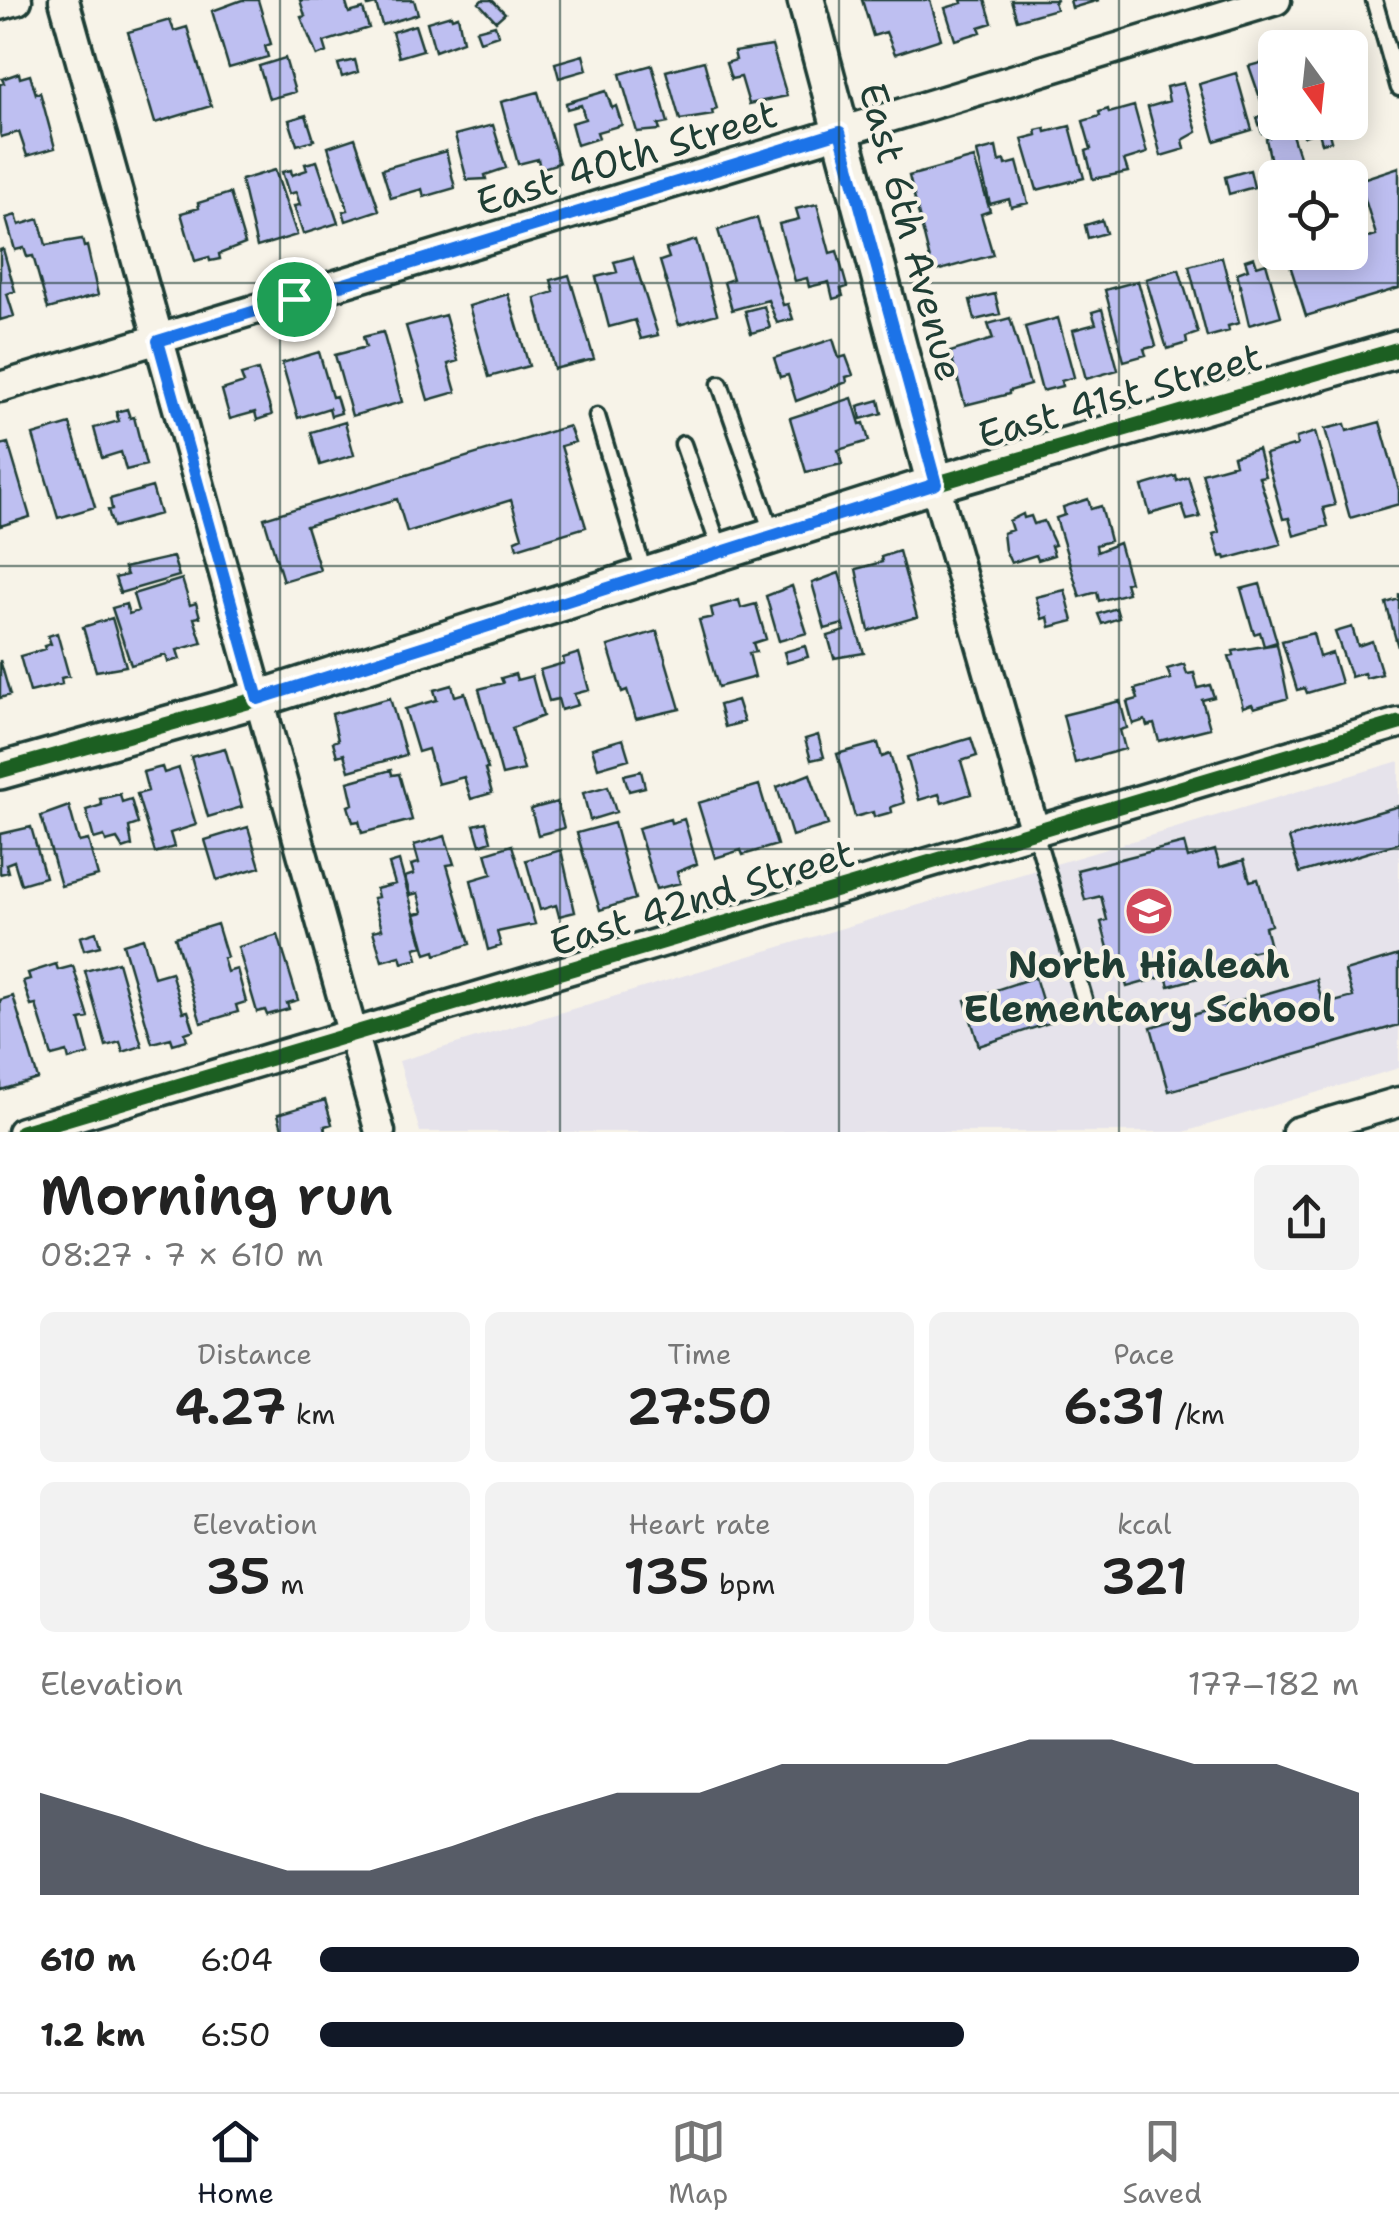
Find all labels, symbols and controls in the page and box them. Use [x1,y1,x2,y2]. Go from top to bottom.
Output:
north arrow [1258,30,1368,140]
map controls [1258,30,1368,270]
street label: East 6th Avenue [847,77,976,387]
street label: East 40th Street [470,88,783,227]
button: locate [1258,160,1368,270]
pin [252,257,337,342]
icon: arrive [267,272,322,327]
street label: East 41st Street [972,331,1268,460]
street label: East 42nd Street [544,827,860,968]
school or university icon: North Hialeah Elementary School [1123,885,1175,937]
place label: North Hialeah Elementary School [963,939,1335,1034]
text: Morning run [40,1158,393,1232]
button: share [1254,1165,1359,1270]
text: 08:27 · 7 × 610 m [40,1233,324,1276]
text: Distance [197,1335,312,1373]
text: Time [667,1335,732,1373]
text: Pace [1113,1335,1175,1373]
text: 4.27 [174,1373,286,1440]
text: 27:50 [626,1373,773,1440]
text: 6:31 [1063,1373,1165,1440]
text: km [286,1395,335,1433]
text: /km [1165,1395,1225,1433]
text: Elevation [192,1505,317,1543]
text: Heart rate [628,1505,771,1543]
text: kcal [1117,1505,1171,1543]
text: 35 [205,1543,271,1610]
text: 135 [624,1543,710,1610]
text: 321 [1100,1543,1188,1610]
text: m [271,1565,304,1603]
text: bpm [710,1565,775,1603]
text: Elevation [40,1662,183,1705]
text: 177–182 m [1188,1662,1359,1705]
text: 610 m [40,1938,136,1981]
text: 6:04 [200,1938,273,1981]
text: 1.2 km [40,2013,145,2056]
text: 6:50 [200,2013,271,2056]
tab: Home [197,2114,274,2212]
tab: Map [668,2114,728,2212]
tab: Saved [1122,2114,1202,2212]

